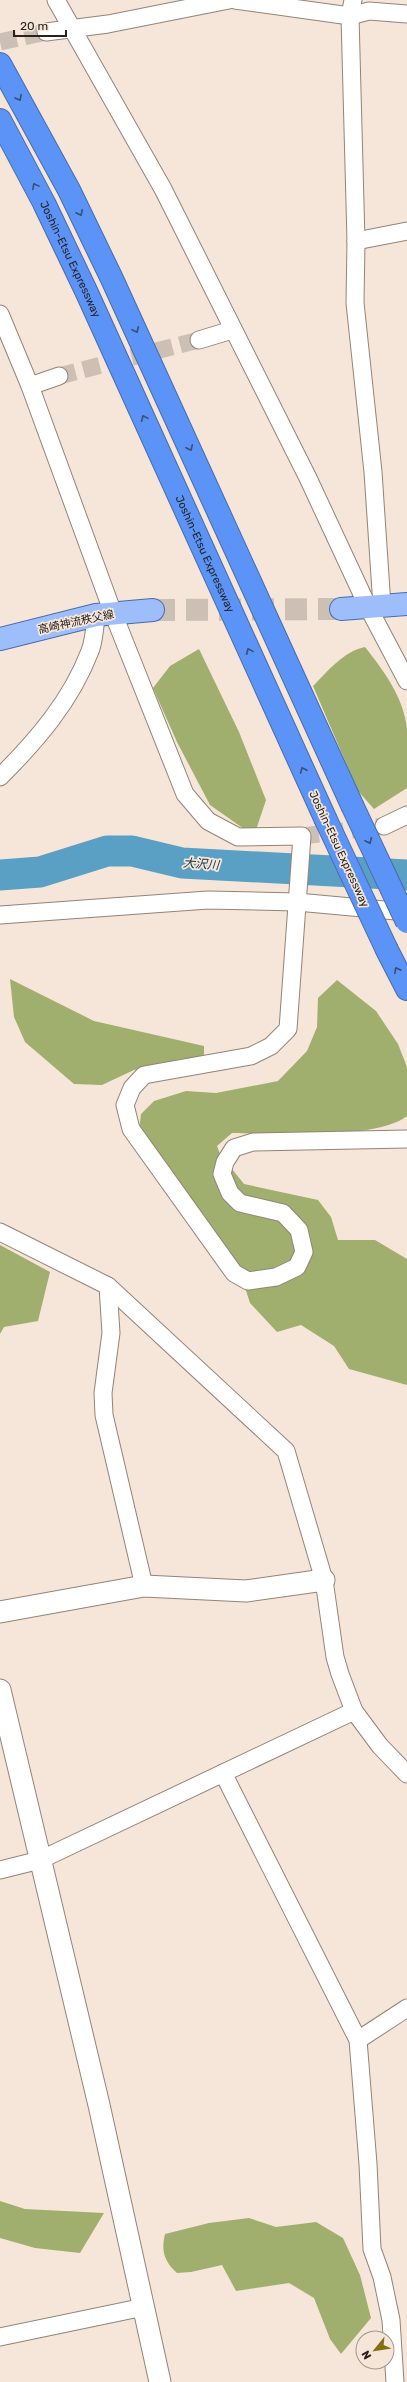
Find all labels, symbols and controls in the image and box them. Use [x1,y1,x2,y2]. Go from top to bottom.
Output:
scale bar [14,12,66,38]
text: 20 m [20,19,48,33]
one-way arrow [15,94,22,101]
one-way arrow [32,183,40,190]
street label: Joshin-Etsu Expressway [37,199,104,319]
one-way arrow [75,209,83,216]
one-way arrow [131,326,139,334]
one-way arrow [140,415,148,422]
one-way arrow [185,444,193,452]
street label: Joshin-Etsu Expressway [173,493,237,614]
street label: 高崎神流秩父線 [37,608,115,636]
one-way arrow [246,648,254,656]
one-way arrow [300,766,308,774]
street label: Joshin-Etsu Expressway [306,789,372,909]
one-way arrow [364,836,372,844]
water label: 大沢川 [183,856,221,872]
one-way arrow [394,966,402,974]
north arrow [355,2330,395,2370]
text: N [359,2348,374,2361]

